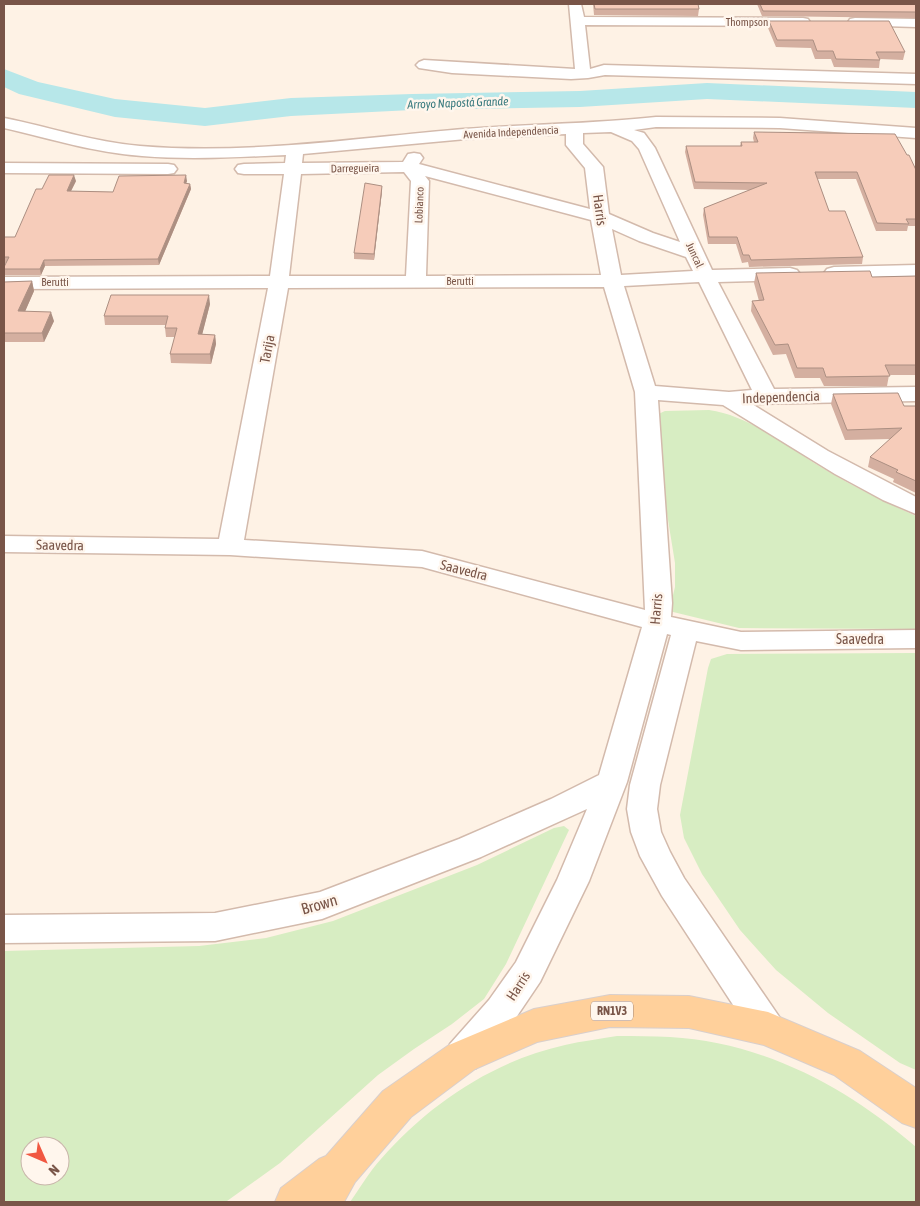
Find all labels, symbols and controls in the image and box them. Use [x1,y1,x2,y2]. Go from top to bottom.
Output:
street label: Thompson [726,16,768,28]
water label: Arroyo Napostá Grande [406,94,509,112]
street label: Avenida Independencia [463,124,559,140]
street label: Darregueira [331,162,379,174]
street label: Lobianco [412,186,426,224]
street label: Harris [590,193,610,227]
street label: Juncal [684,241,706,270]
street label: Berutti [446,275,474,287]
street label: Berutti [41,276,69,288]
street label: Tarija [256,333,278,365]
street label: Independencia [742,388,820,406]
street label: Saavedra [36,537,84,553]
street label: Saavedra [439,556,489,584]
street label: Harris [647,593,665,625]
street label: Saavedra [836,631,884,647]
street label: Brown [299,890,339,918]
street label: Harris [503,969,533,1003]
road number: RN1V3 [591,1001,633,1020]
north arrow [20,1136,70,1186]
text: N [46,1162,63,1179]

